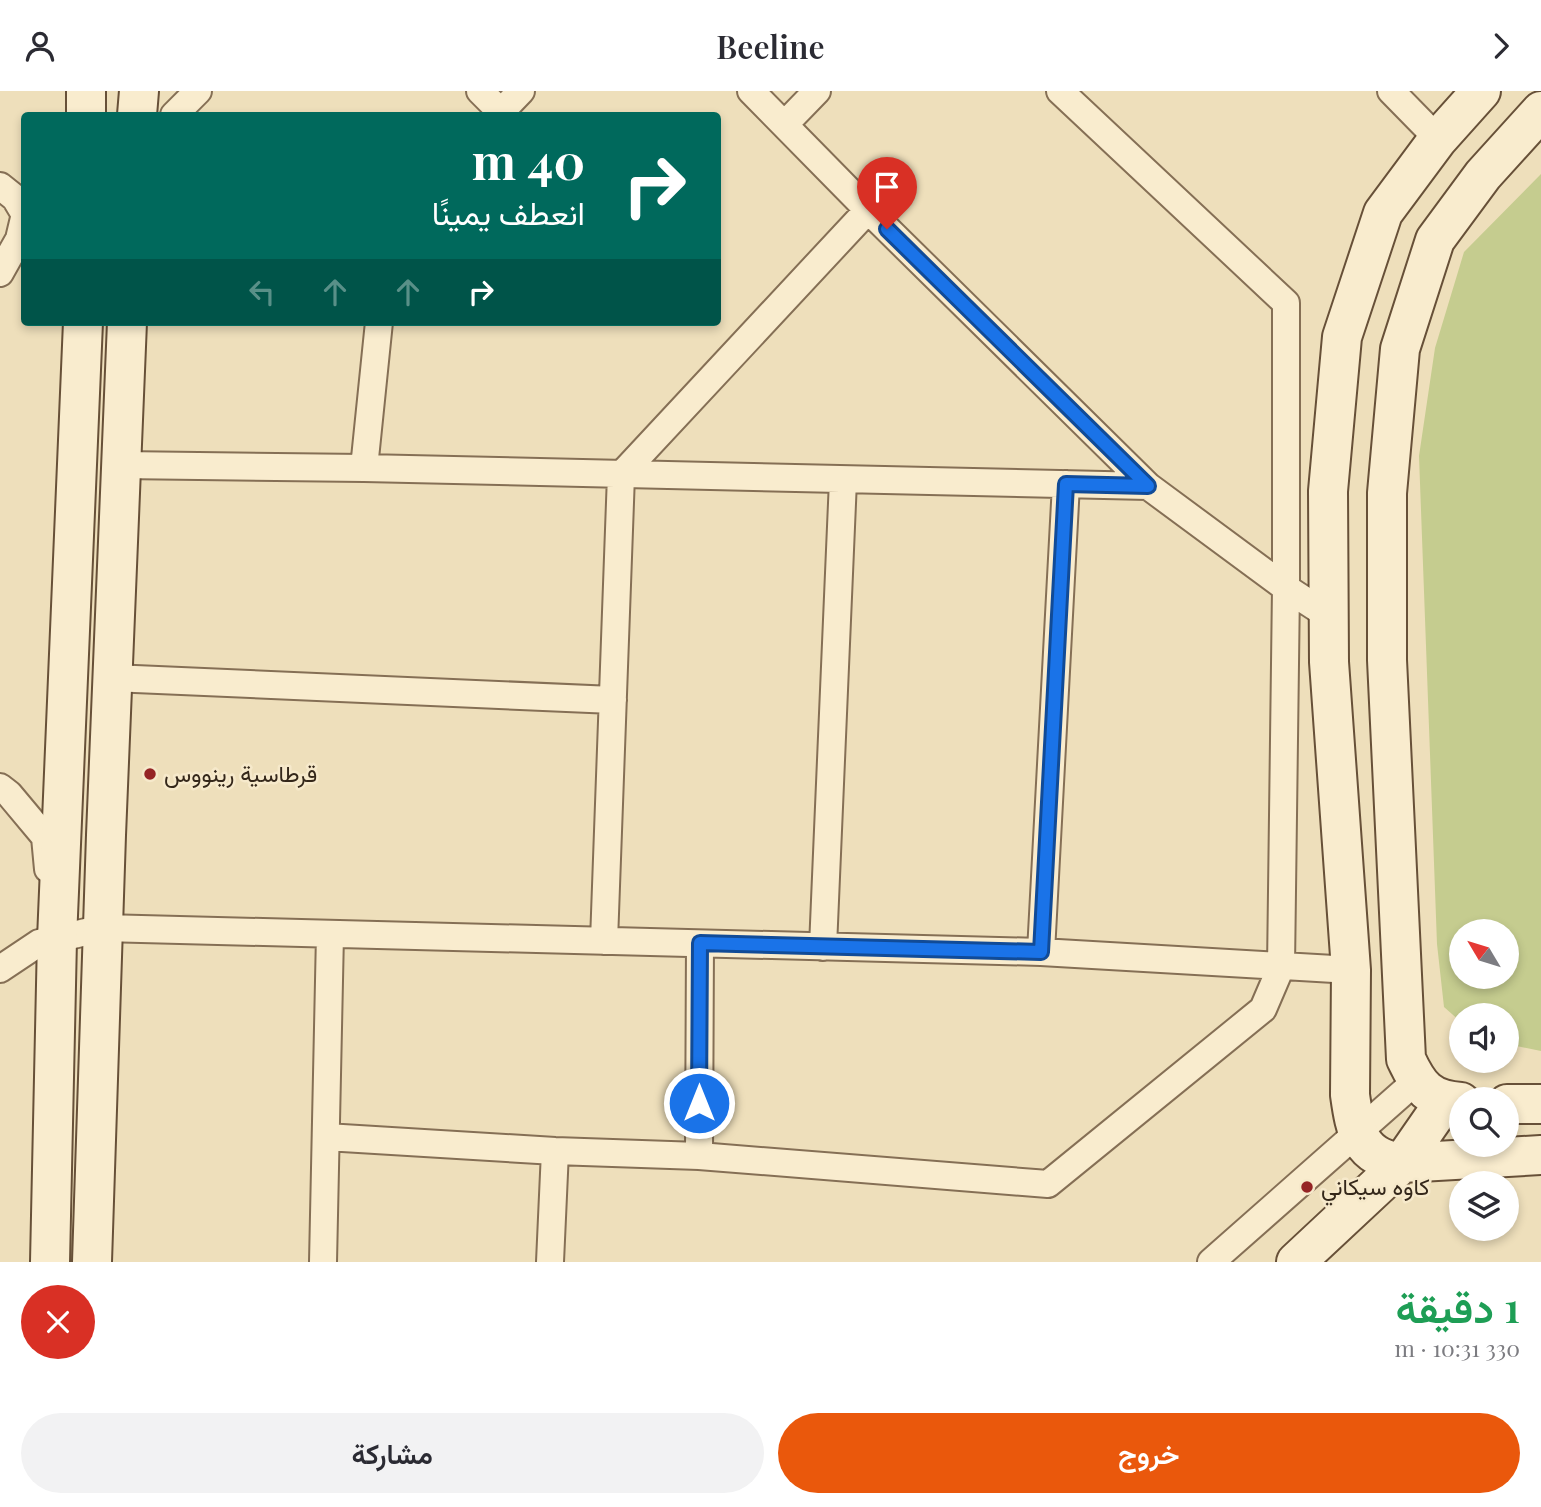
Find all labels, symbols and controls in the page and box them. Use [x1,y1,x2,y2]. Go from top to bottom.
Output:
text: Beeline [716,24,825,67]
icon: person [21,27,59,65]
icon: forward [1482,27,1520,65]
text: 40 m [472,127,585,192]
icon: right [609,140,700,231]
pin [857,157,917,229]
icon: arrive [868,168,906,206]
text: انعطف يمينًا [432,190,585,233]
icon: left [243,273,281,311]
icon: ahead [316,273,354,311]
icon: ahead [389,273,427,311]
icon: right [462,273,500,311]
place label: قرطاسية رينووس [164,757,317,789]
marker: قرطاسية رينووس [142,766,158,782]
north arrow [1449,919,1519,989]
map controls [1449,919,1519,1241]
button: sound [1449,1003,1519,1073]
position arrow [662,1066,736,1140]
button: search [1449,1087,1519,1157]
place label: كاوه سيكاني [1321,1170,1430,1206]
button: layers [1449,1171,1519,1241]
marker: كاوه سيكاني [1299,1179,1315,1195]
text: 1 دقيقة [1395,1278,1520,1334]
button: close [21,1285,95,1359]
text: 330 m · 10:31 [1394,1332,1520,1363]
button: مشاركة [21,1413,764,1493]
button: خروج [778,1413,1520,1493]

